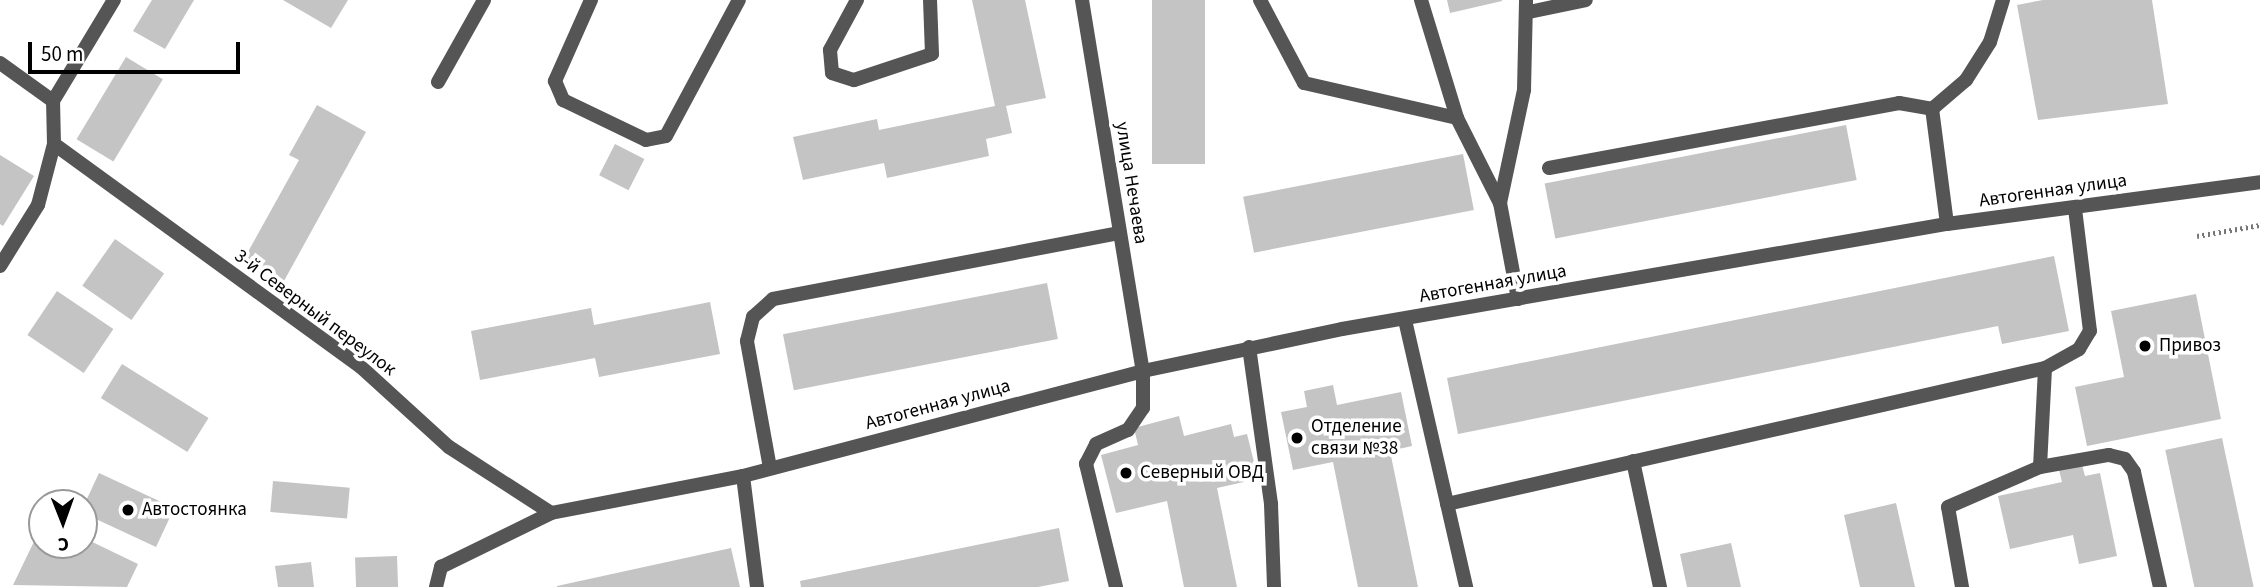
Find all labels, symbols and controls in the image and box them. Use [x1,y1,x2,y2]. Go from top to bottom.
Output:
scale bar [32,28,243,72]
text: 50 m [41,39,83,69]
street label: улица Нечаева [1110,120,1152,246]
street label: Автогенная улица [1978,169,2128,213]
street label: 3-й Северный переулок [230,245,400,381]
street label: Автогенная улица [1418,260,1568,308]
place label: Привоз [2159,335,2221,357]
marker: Привоз [2137,338,2153,354]
street label: Автогенная улица [863,375,1013,435]
place label: Отделение связи №38 [1311,416,1402,460]
marker: Отделение связи №38 [1289,430,1305,446]
place label: Северный ОВД [1140,462,1264,484]
marker: Северный ОВД [1118,465,1134,481]
north arrow [28,489,98,559]
place label: Автостоянка [142,499,247,521]
marker: Автостоянка [120,502,136,518]
text: С [58,530,69,557]

